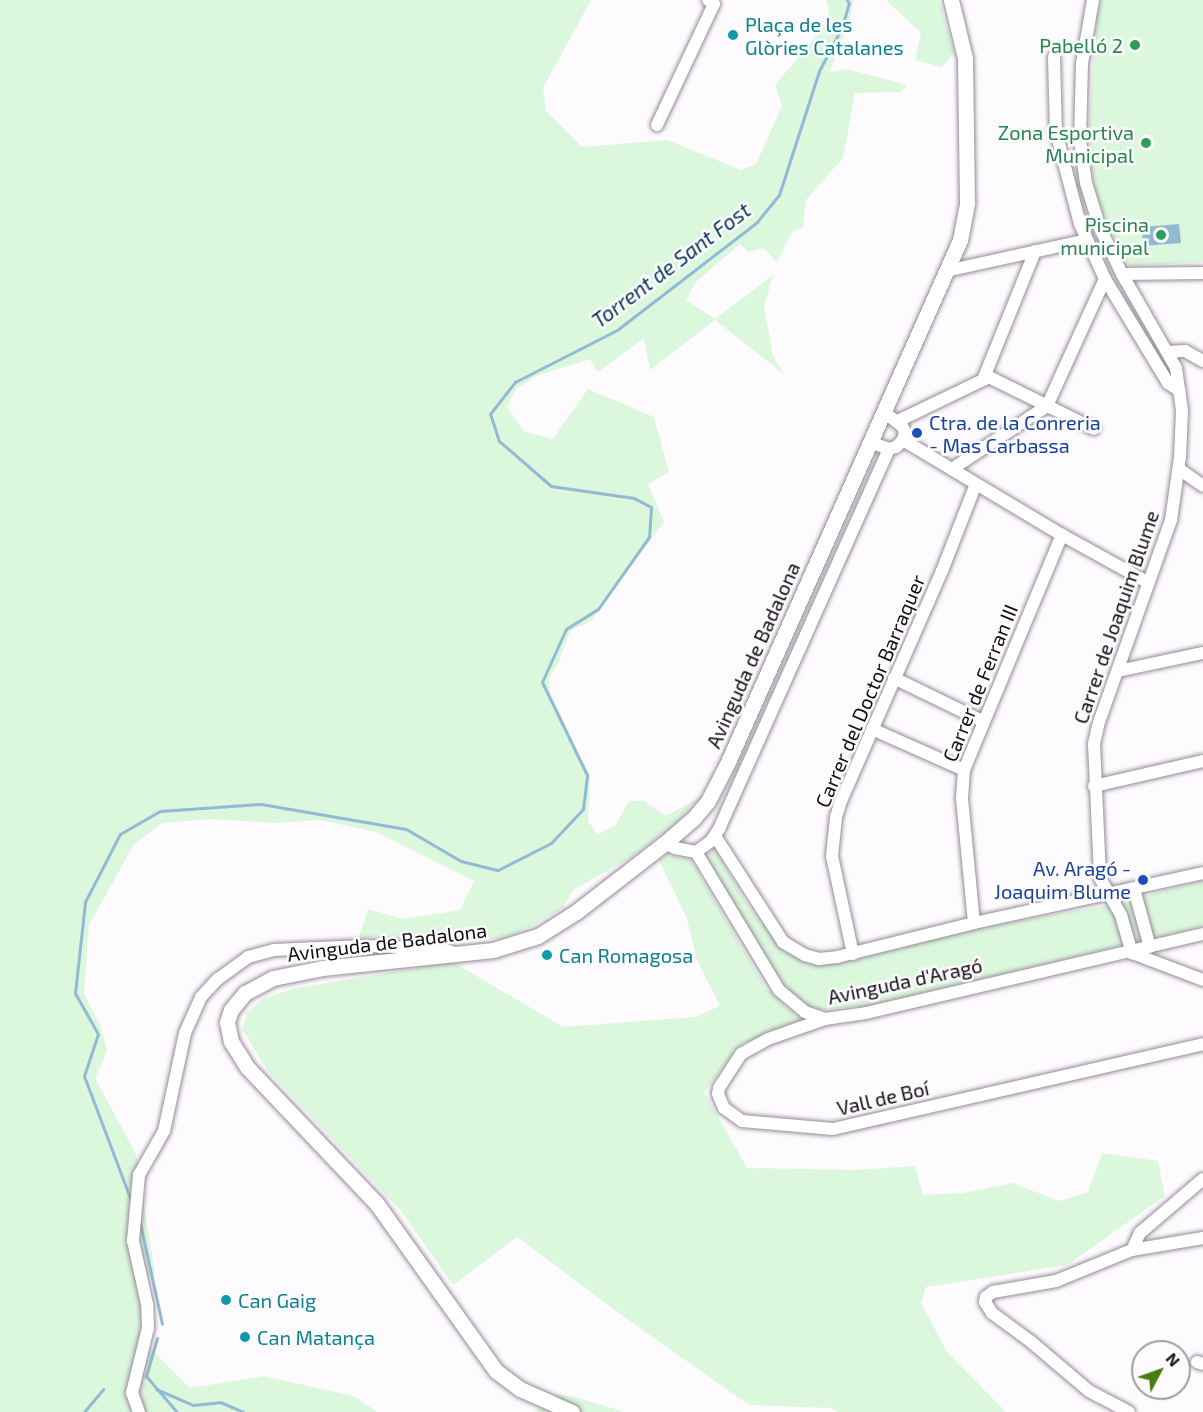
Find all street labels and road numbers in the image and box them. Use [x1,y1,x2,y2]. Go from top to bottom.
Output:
street label: Carrer de Joaquim Blume [1068,507,1164,727]
street label: Avinguda de Badalona [701,558,805,752]
street label: Carrer del Doctor Barraquer [810,570,930,812]
street label: Carrer de Ferran III [937,601,1023,765]
street label: Avinguda de Badalona [286,918,488,966]
street label: Avinguda d'Aragó [825,953,985,1009]
street label: Vall de Boí [834,1076,932,1120]

